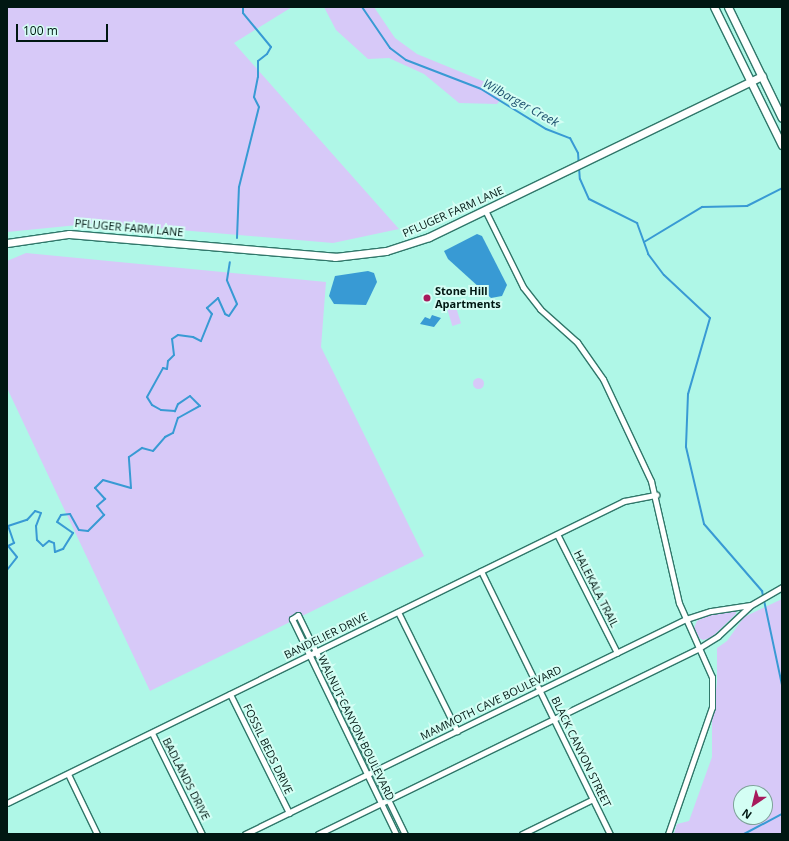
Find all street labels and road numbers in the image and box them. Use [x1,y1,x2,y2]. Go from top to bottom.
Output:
street label: PFLUGER FARM LANE [400,184,506,240]
street label: PFLUGER FARM LANE [74,217,184,239]
street label: HALEKALA TRAIL [571,548,621,630]
street label: BANDELIER DRIVE [282,610,370,662]
street label: WALNUT CANYON BOULEVARD [315,653,397,803]
street label: MAMMOTH CAVE BOULEVARD [418,663,564,743]
street label: BLACK CANYON STREET [548,695,614,809]
street label: FOSSIL BEDS DRIVE [240,702,296,796]
street label: BADLANDS DRIVE [160,736,212,822]

